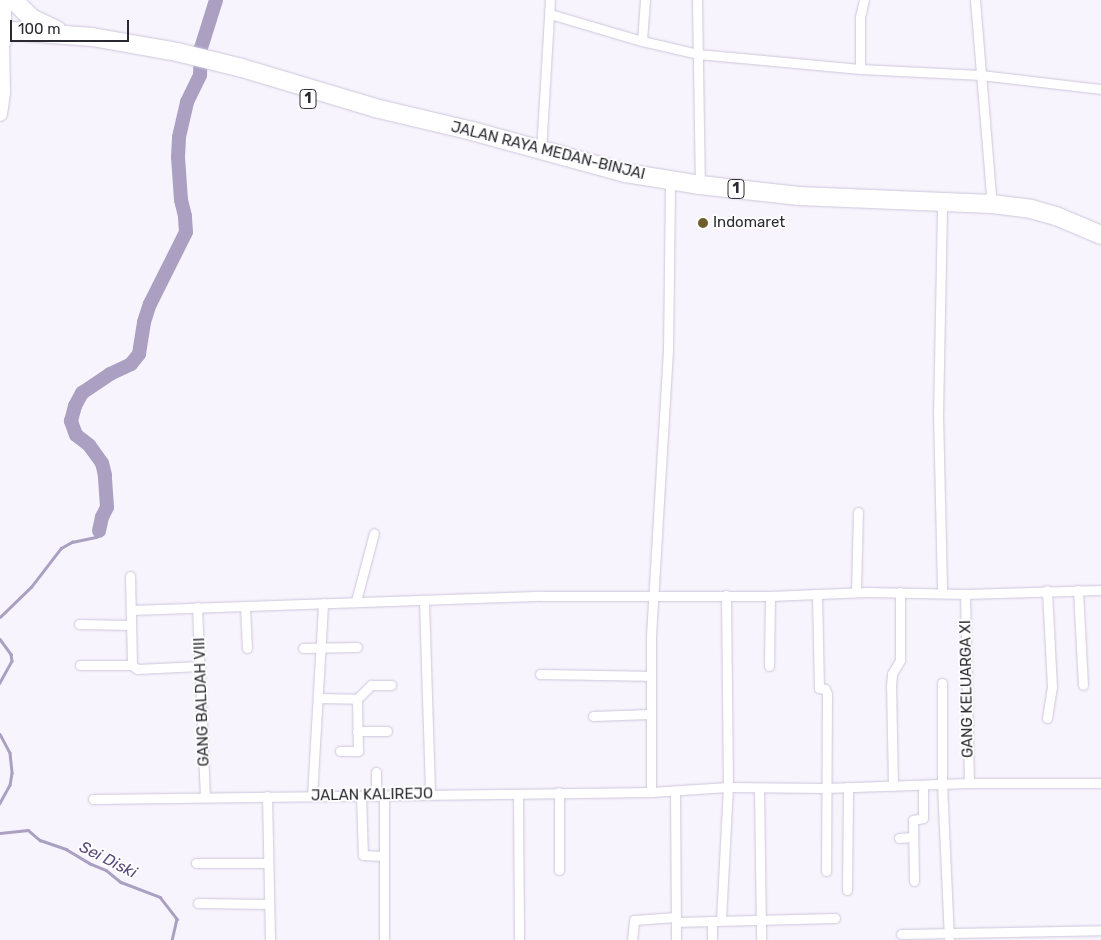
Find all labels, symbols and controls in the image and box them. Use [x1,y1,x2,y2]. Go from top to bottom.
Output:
scale bar [12,10,131,42]
text: 100 m [18,20,60,38]
road number: 1 [299,88,317,110]
street label: JALAN RAYA MEDAN-BINJAI [449,118,647,184]
road number: 1 [727,178,745,200]
place label: Indomaret [713,214,785,232]
marker: Indomaret [697,217,709,229]
street label: GANG KELUARGA XI [957,620,977,758]
street label: GANG BALDAH VIII [191,637,213,767]
street label: JALAN KALIREJO [311,785,433,805]
water label: Sei Diski [76,837,140,883]

